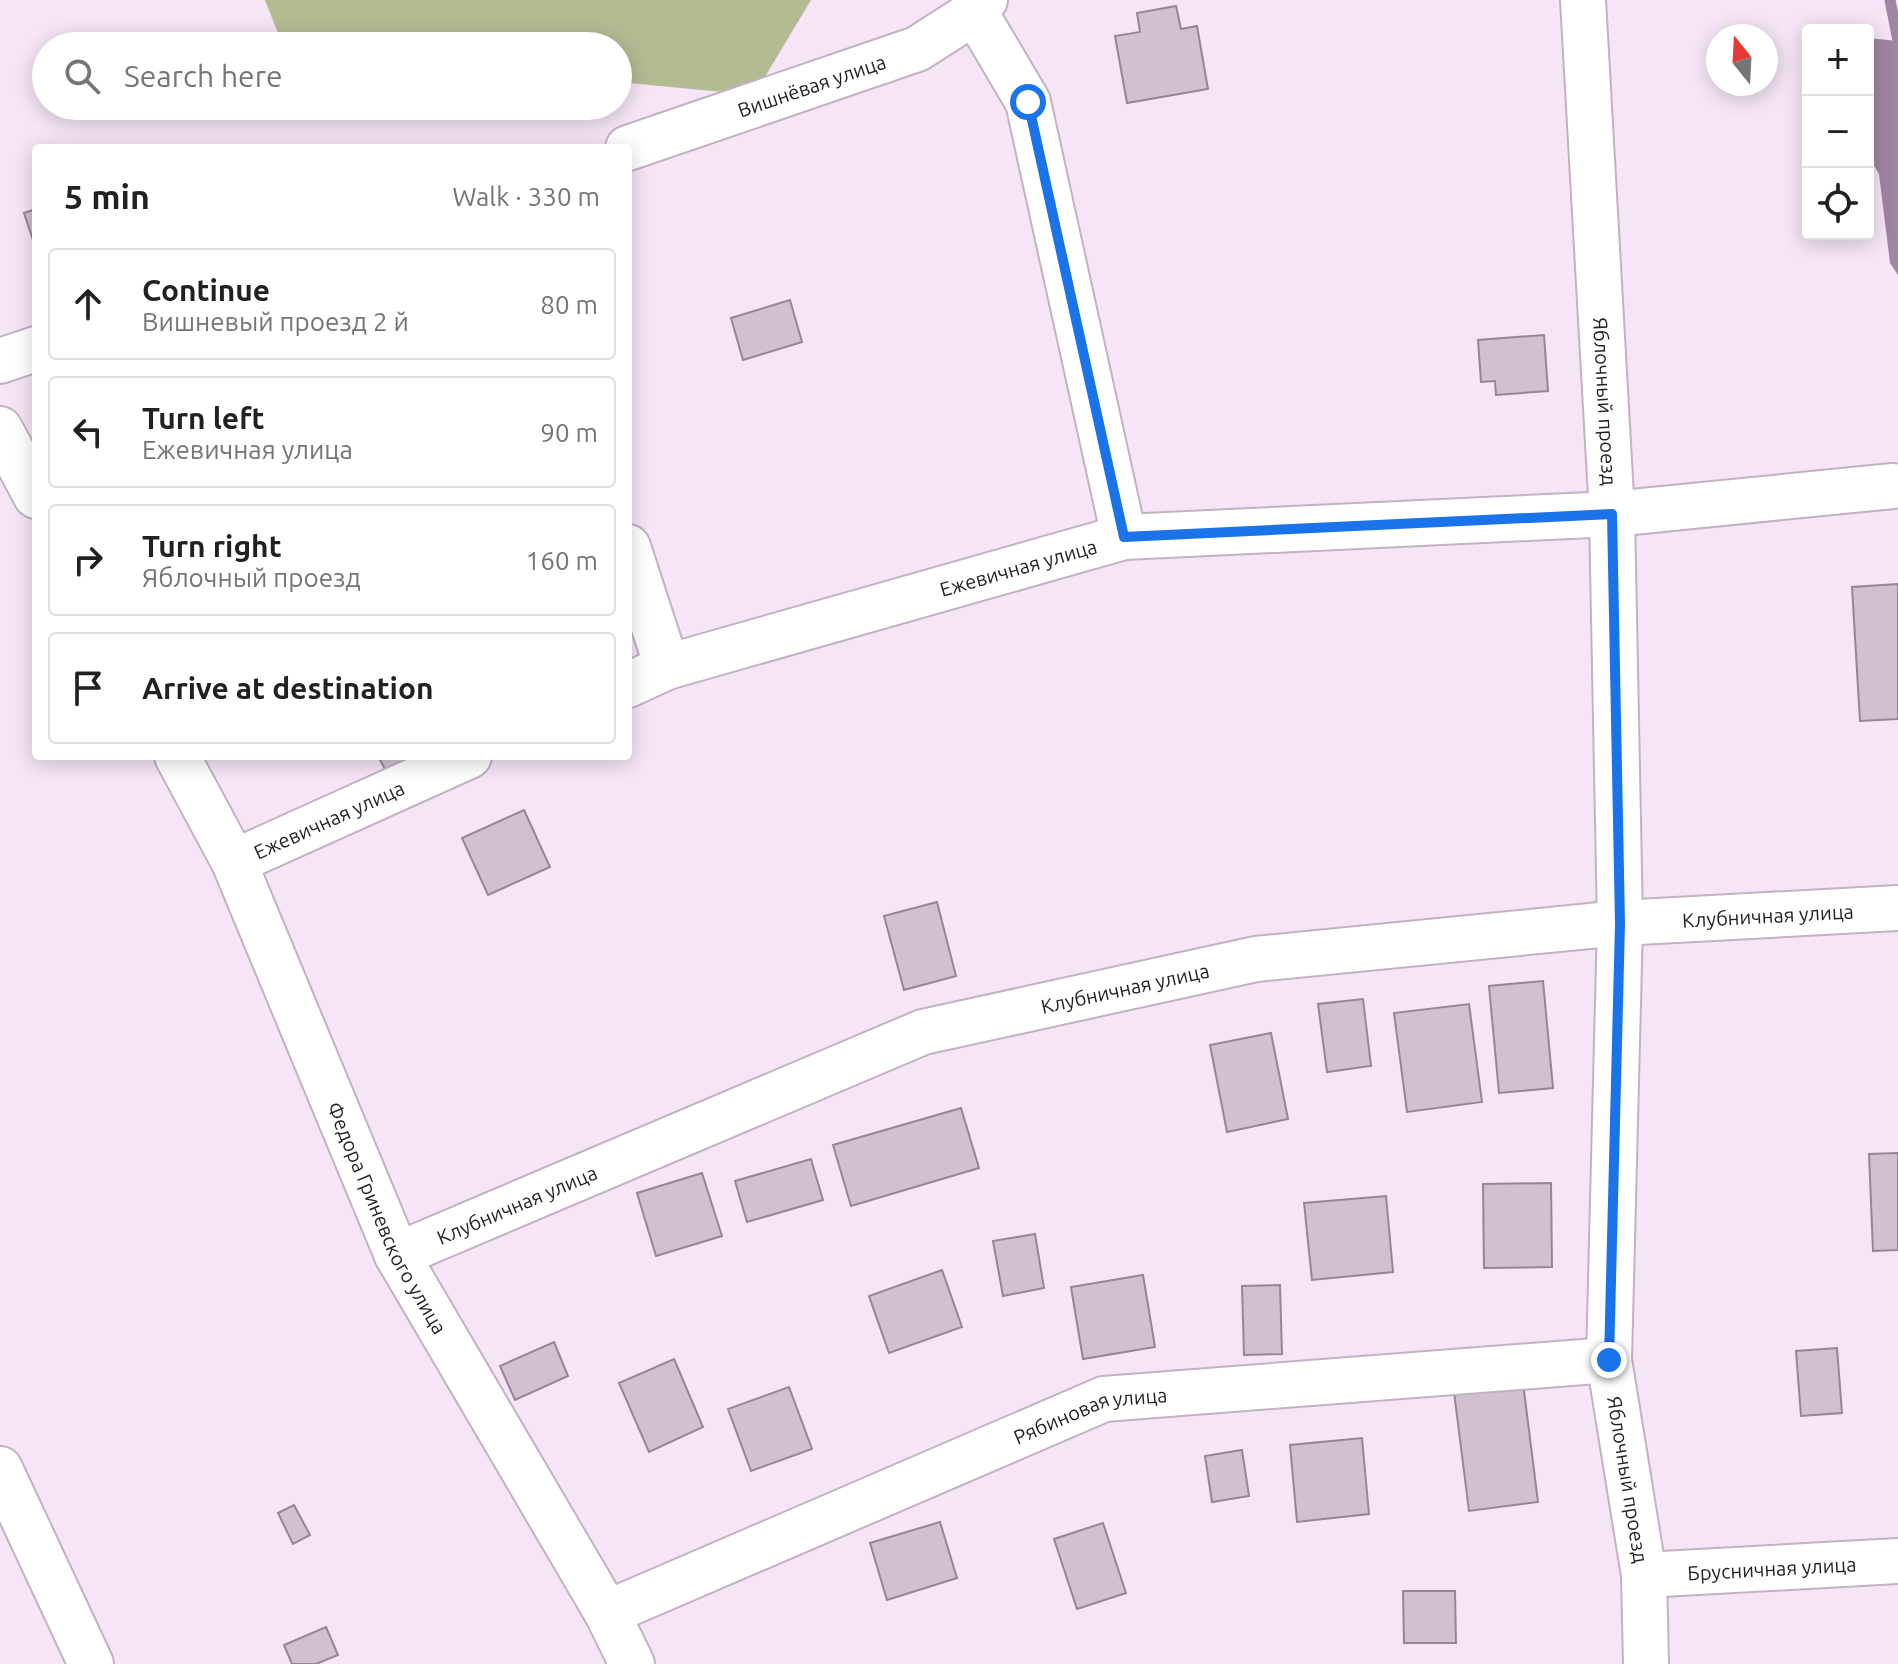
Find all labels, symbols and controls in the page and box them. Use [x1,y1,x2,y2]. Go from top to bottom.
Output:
north arrow [1706,24,1778,96]
map controls [1802,24,1874,240]
button: + [1802,24,1874,96]
search box [32,32,632,120]
street label: Вишнёвая улица [735,49,889,121]
icon: search [60,54,104,98]
text: Search here [124,59,283,93]
route start [1010,84,1046,120]
button: − [1802,96,1874,168]
button: locate [1802,168,1874,240]
text: 5 min [64,177,150,215]
text: Walk · 330 m [452,182,600,211]
text: Continue [142,273,270,307]
icon: ahead [66,282,110,326]
text: 80 m [540,290,598,319]
text: Вишневый проезд 2 й [142,307,409,336]
street label: Яблочный проезд [1589,317,1622,486]
text: Turn left [142,401,264,435]
icon: left [66,410,110,454]
text: 90 m [540,418,598,447]
text: Ежевичная улица [142,435,353,464]
text: Turn right [142,529,282,563]
street label: Ежевичная улица [937,534,1099,600]
icon: right [66,538,110,582]
text: 160 m [526,546,598,575]
text: Яблочный проезд [142,563,361,592]
icon: arrive [66,666,110,710]
text: Arrive at destination [142,671,434,705]
street label: Ежевичная улица [250,775,407,863]
street label: Клубничная улица [1681,899,1854,931]
street label: Клубничная улица [1039,958,1211,1017]
street label: Федора Гриневского улица [323,1098,452,1338]
street label: Клубничная улица [433,1160,600,1248]
route end [1591,1342,1627,1378]
street label: Рябиновая улица [1010,1383,1168,1448]
street label: Яблочный проезд [1604,1394,1653,1565]
street label: Брусничная улица [1687,1552,1857,1584]

